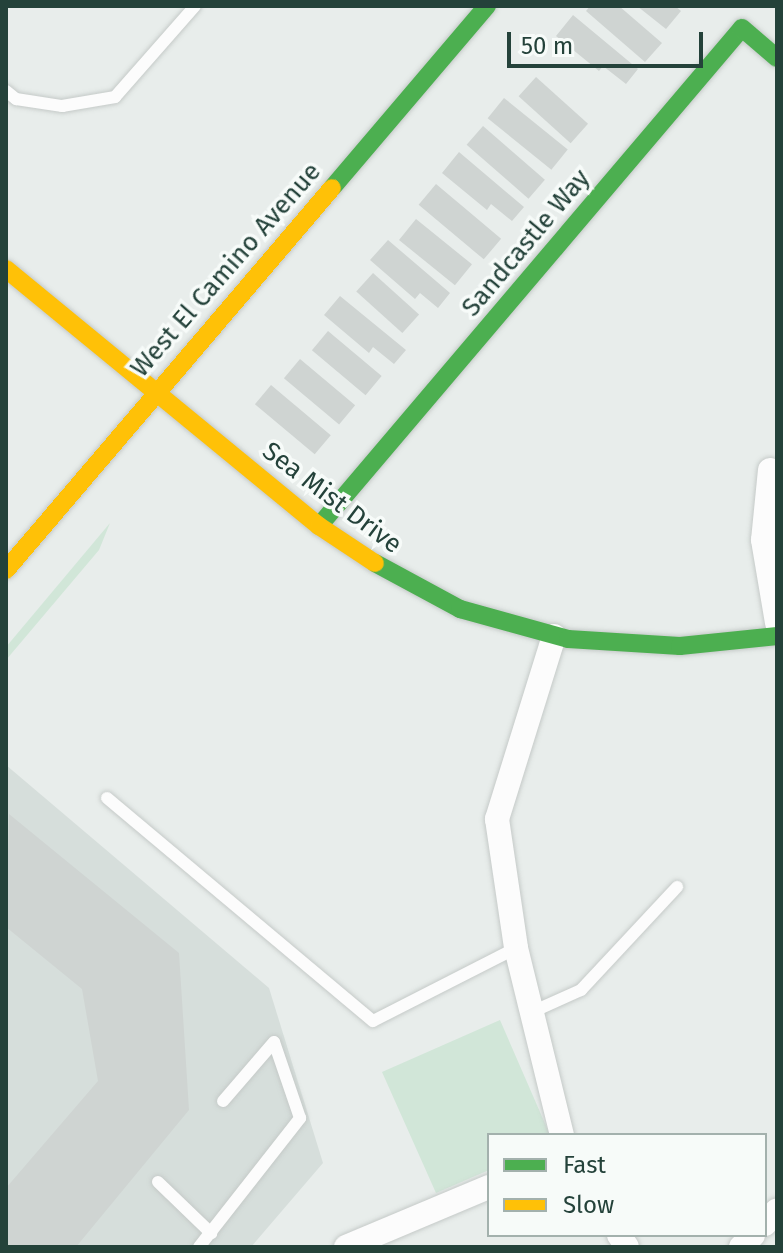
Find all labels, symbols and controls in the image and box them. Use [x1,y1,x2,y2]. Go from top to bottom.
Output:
scale bar [511,16,707,66]
text: 50 m [521,32,573,60]
street label: West El Camino Avenue [124,156,328,384]
street label: Sandcastle Way [455,163,597,323]
street label: Sea Mist Drive [256,436,408,560]
legend [487,1133,767,1237]
text: Fast [563,1151,606,1179]
text: Slow [563,1191,614,1219]

